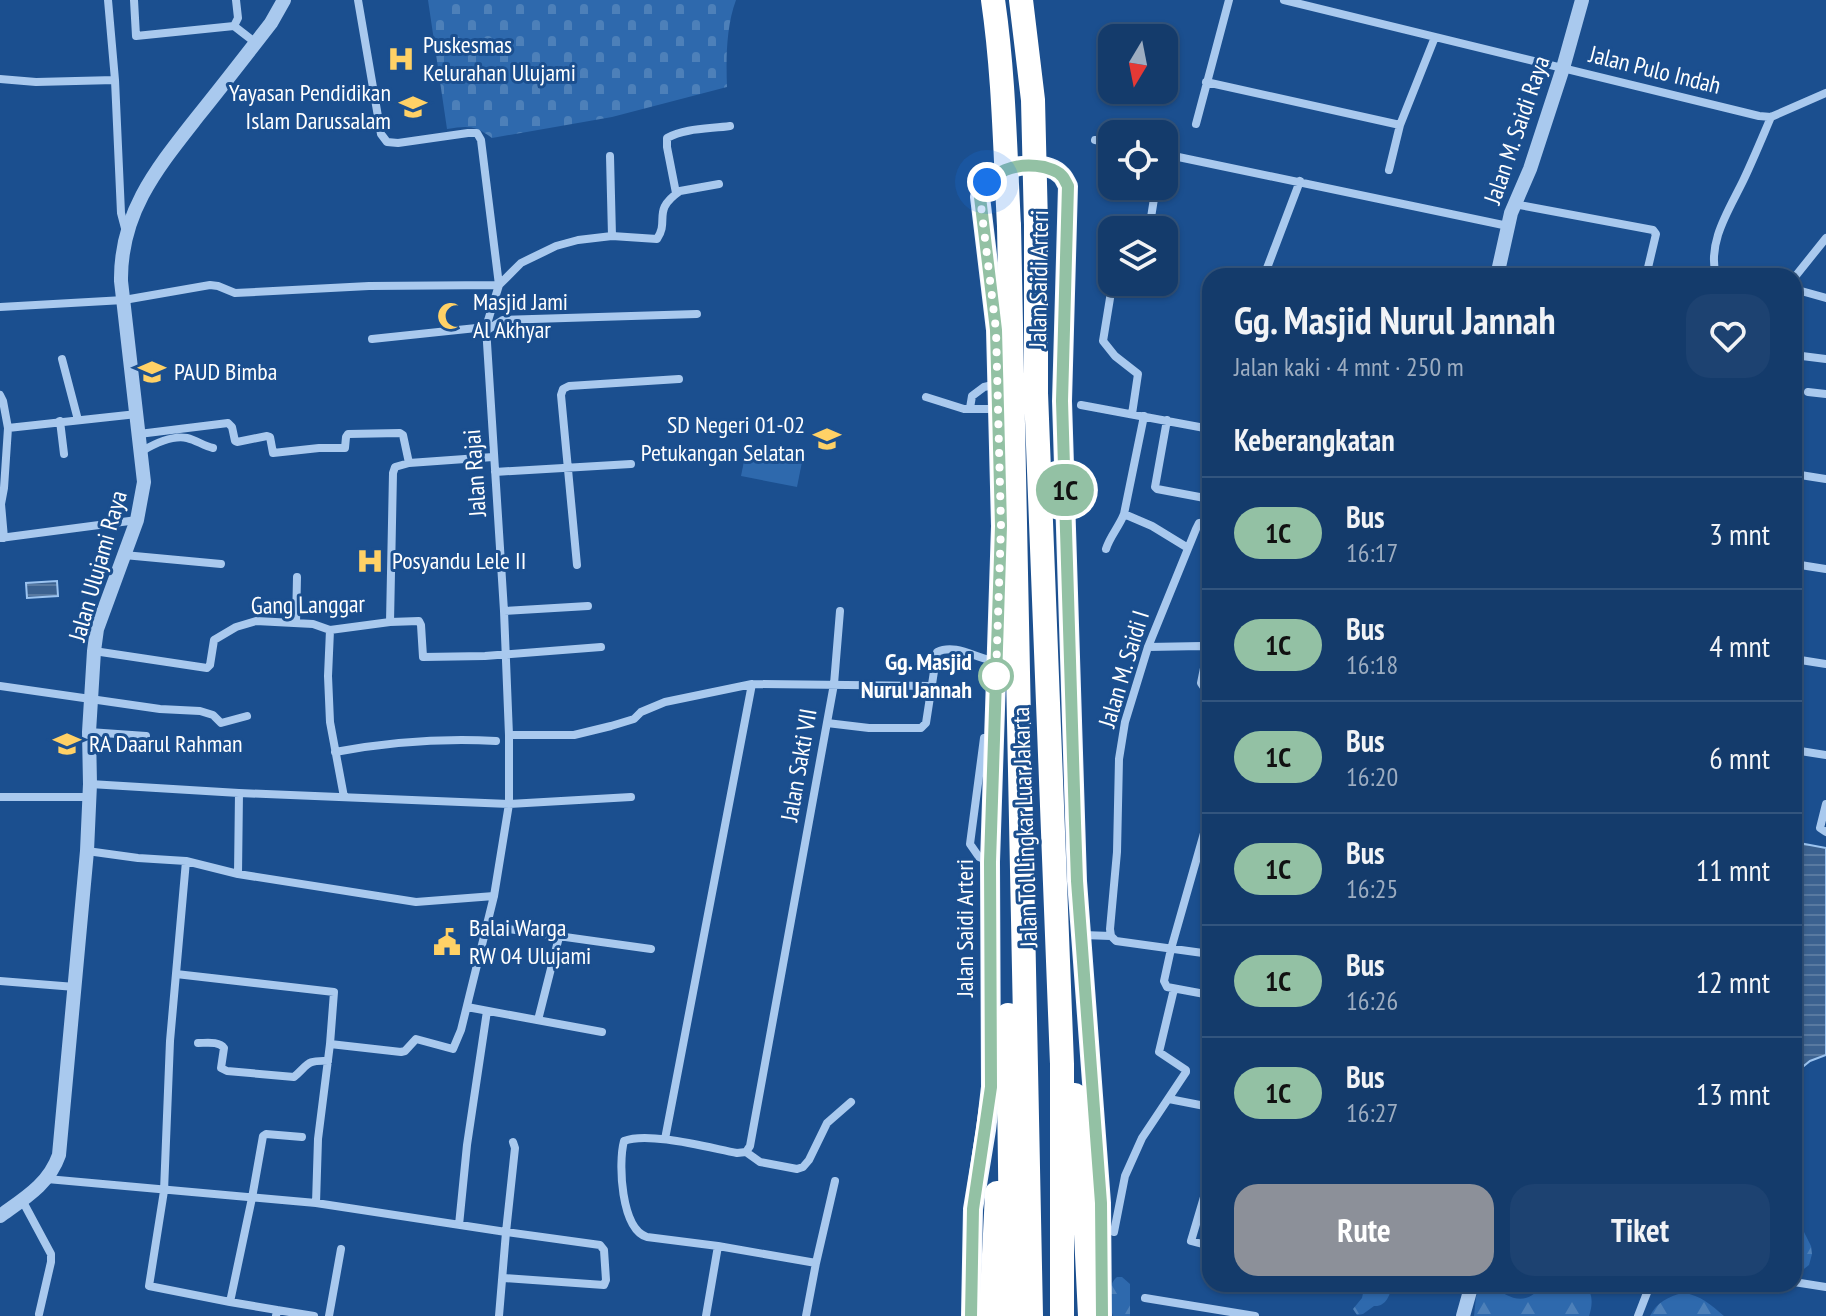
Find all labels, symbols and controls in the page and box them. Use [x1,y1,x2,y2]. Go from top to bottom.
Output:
north arrow [1098,24,1178,104]
map controls [1098,24,1178,296]
place label: Puskesmas Kelurahan Ulujami [423,29,576,88]
street label: Jalan Pulo Indah [1585,38,1724,101]
hospital icon: Puskesmas Kelurahan Ulujami [386,44,416,74]
street label: Jalan M. Saidi Raya [1476,52,1556,209]
place label: Yayasan Pendidikan Islam Darussalam [229,77,391,136]
school or university icon: Yayasan Pendidikan Islam Darussalam [398,92,428,122]
button: locate [1098,120,1178,200]
your location [967,162,1007,202]
street label: Jalan Saidi Arteri [1022,210,1055,349]
button: layers [1098,216,1178,296]
place label: Masjid Jami Al Akhyar [473,286,568,345]
button: heart [1686,294,1770,378]
text: Gg. Masjid Nurul Jannah [1234,295,1556,344]
mosque icon: Masjid Jami Al Akhyar [436,301,466,331]
text: Jalan kaki · 4 mnt · 250 m [1234,350,1464,383]
place label: PAUD Bimba [174,356,277,387]
school or university icon: PAUD Bimba [137,357,167,387]
place label: SD Negeri 01-02 Petukangan Selatan [641,409,805,468]
text: Keberangkatan [1234,420,1395,459]
school or university icon: SD Negeri 01-02 Petukangan Selatan [812,424,842,454]
street label: Jalan Rajai [456,428,493,519]
line badge: 1C [1029,464,1101,516]
text: 1C [1052,471,1078,508]
street label: Jalan Ulujami Raya [61,487,134,646]
text: Bus [1346,497,1385,536]
text: 1C [1265,514,1291,551]
text: 3 mnt [1709,514,1770,553]
text: 16:17 [1346,536,1398,569]
place label: Posyandu Lele II [392,545,526,576]
hospital icon: Posyandu Lele II [355,546,385,576]
street label: Gang Langgar [251,588,366,621]
street label: Jalan M. Saidi I [1091,607,1156,732]
text: Bus [1346,609,1385,648]
text: 1C [1265,626,1291,663]
text: 4 mnt [1709,626,1770,665]
place label: Gg. Masjid Nurul Jannah [861,646,972,705]
text: 16:18 [1346,648,1398,681]
marker: Gg. Masjid Nurul Jannah [979,659,1013,693]
street label: Jalan Sakti VII [773,706,824,825]
street label: Jalan Tol Lingkar Luar Jakarta [1005,706,1044,949]
text: Bus [1346,721,1385,760]
place label: RA Daarul Rahman [89,728,243,759]
school or university icon: RA Daarul Rahman [52,729,82,759]
text: 1C [1265,738,1291,775]
text: 6 mnt [1709,738,1770,777]
text: 16:20 [1346,760,1398,793]
text: Bus [1346,833,1385,872]
text: 1C [1265,850,1291,887]
text: 11 mnt [1696,850,1770,889]
street label: Jalan Saidi Arteri [949,859,980,998]
text: 16:25 [1346,872,1398,905]
place label: Balai Warga RW 04 Ulujami [469,912,591,971]
public building icon: Balai Warga RW 04 Ulujami [432,927,462,957]
text: Bus [1346,945,1385,984]
text: 1C [1265,962,1291,999]
text: 12 mnt [1696,962,1770,1001]
text: 16:26 [1346,984,1398,1017]
text: Bus [1346,1057,1385,1096]
text: 1C [1265,1074,1291,1111]
text: 13 mnt [1696,1074,1770,1113]
text: 16:27 [1346,1096,1398,1129]
button: Rute [1234,1184,1494,1276]
button: Tiket [1510,1184,1770,1276]

